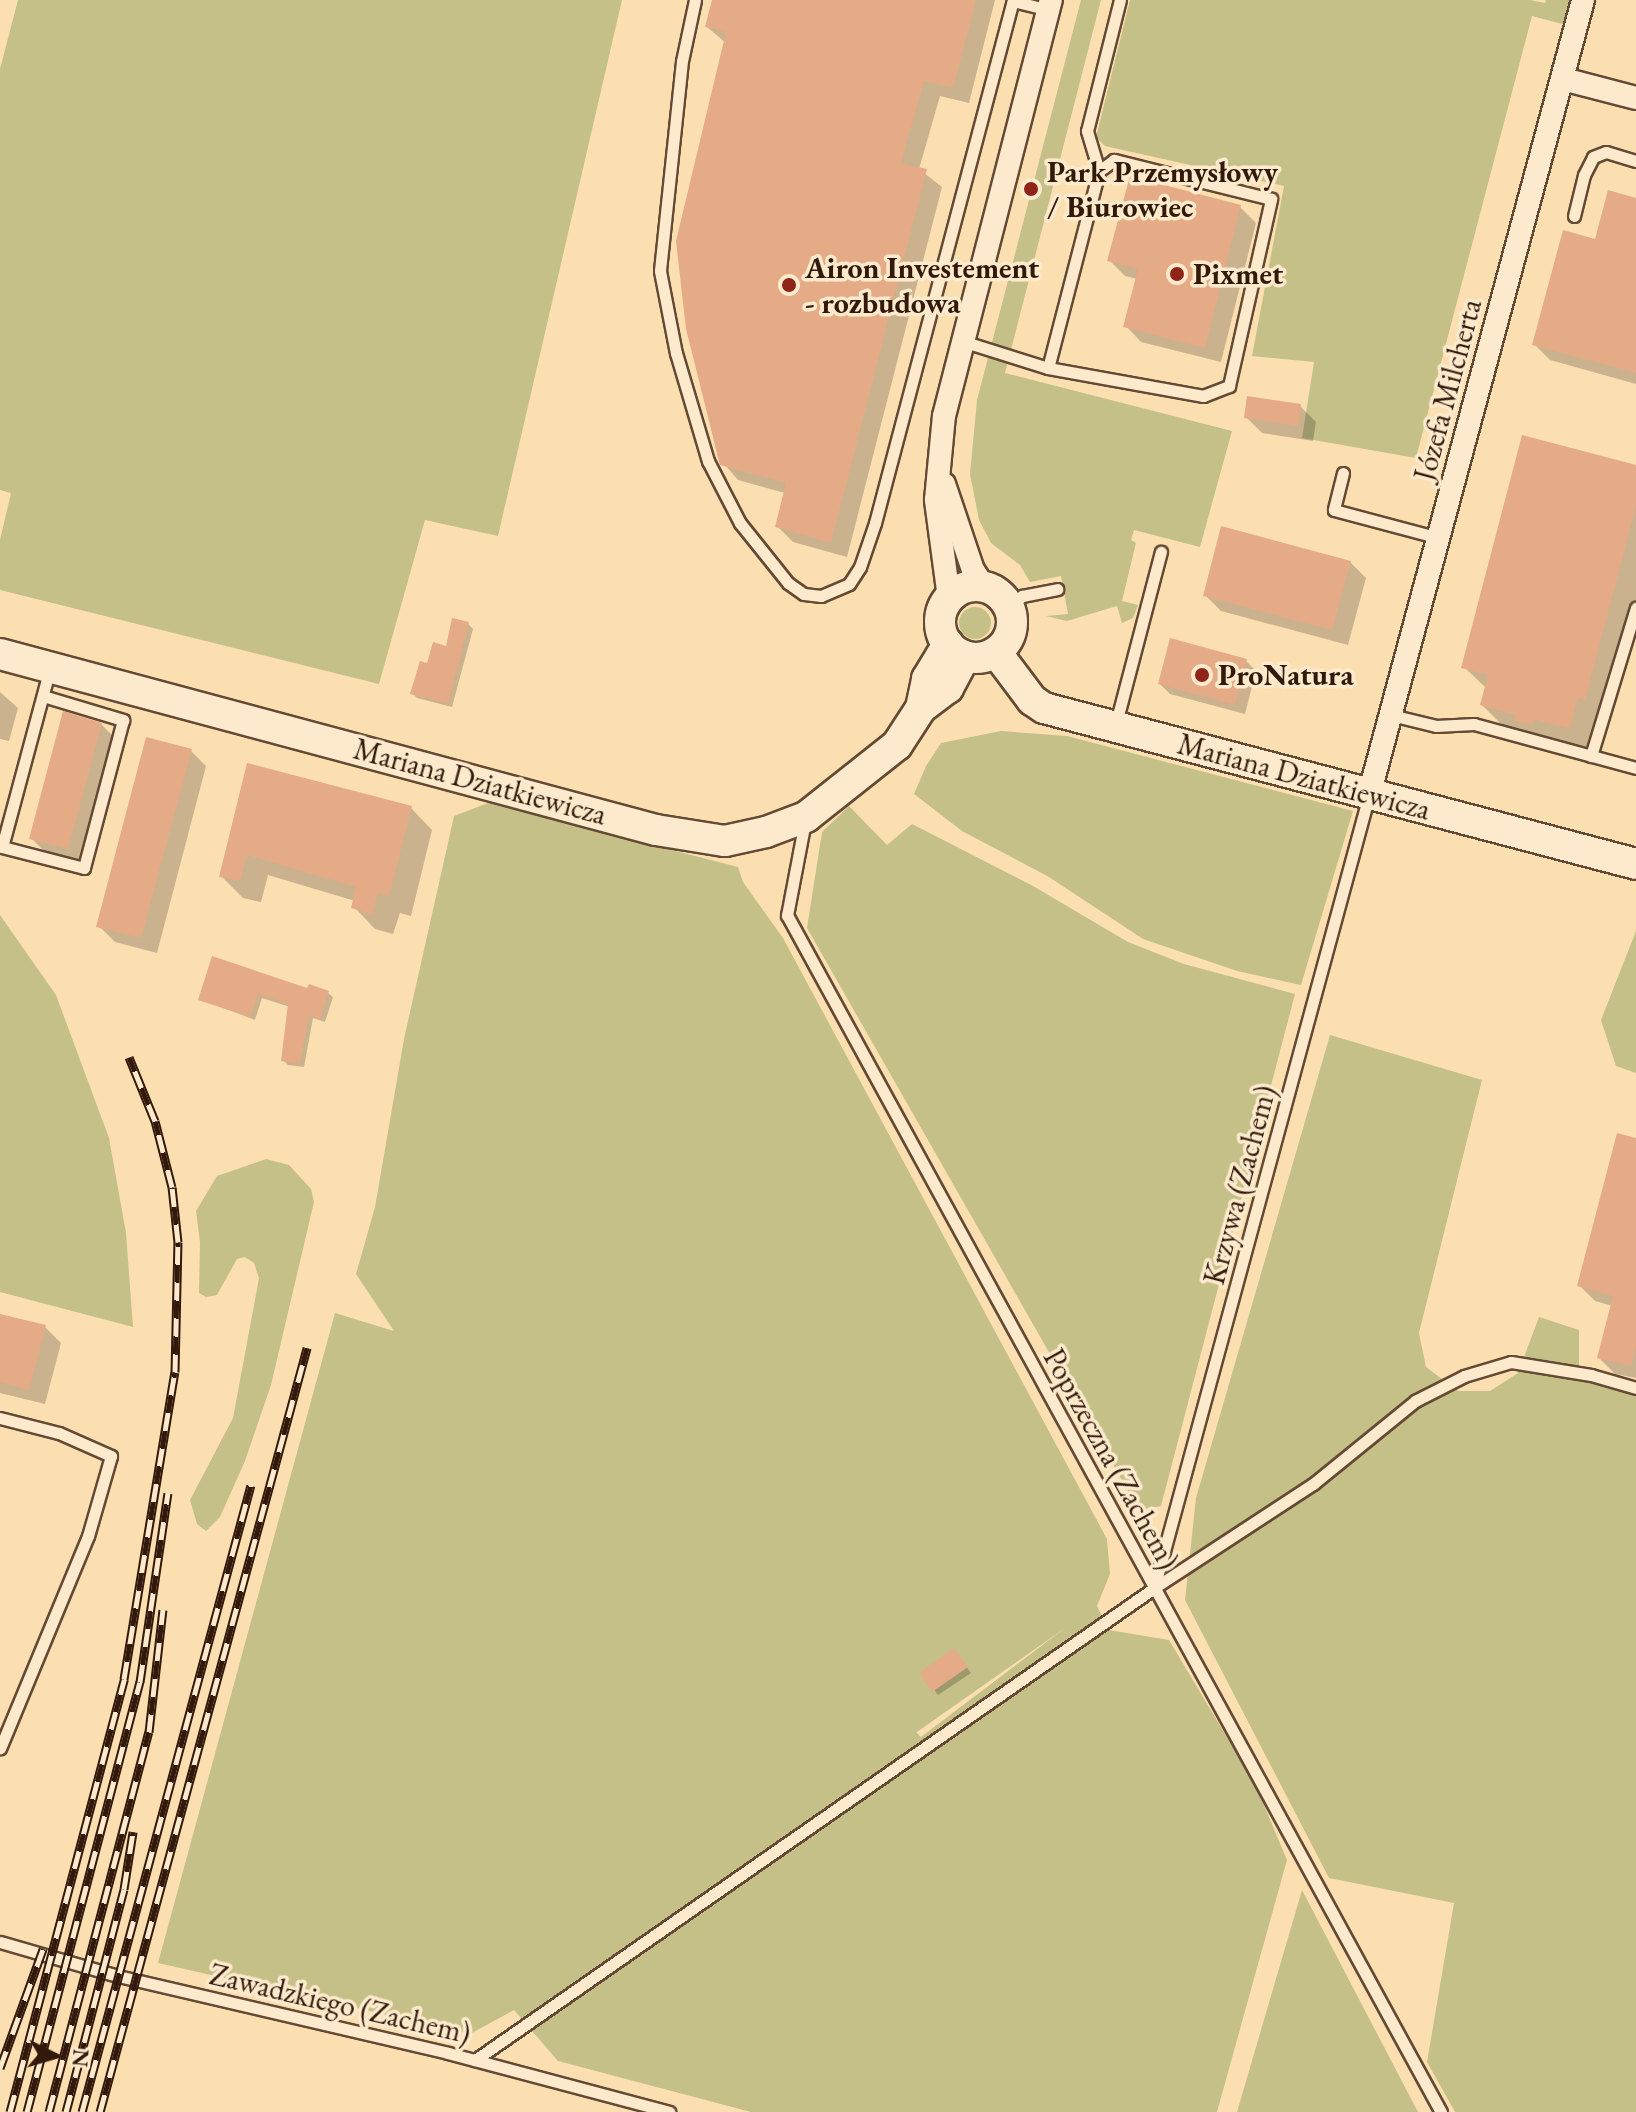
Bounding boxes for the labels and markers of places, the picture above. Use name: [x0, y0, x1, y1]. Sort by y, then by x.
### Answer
place label: Park Przemysłowy / Biurowiec: [1047, 154, 1278, 224]
marker: Park Przemysłowy / Biurowiec: [1022, 180, 1040, 198]
place label: Airon Investement - rozbudowa: [805, 250, 1039, 320]
place label: Pixmet: [1193, 256, 1283, 292]
marker: Pixmet: [1168, 265, 1186, 283]
marker: Airon Investement - rozbudowa: [780, 276, 798, 294]
place label: ProNatura: [1218, 657, 1354, 693]
marker: ProNatura: [1193, 666, 1211, 684]

